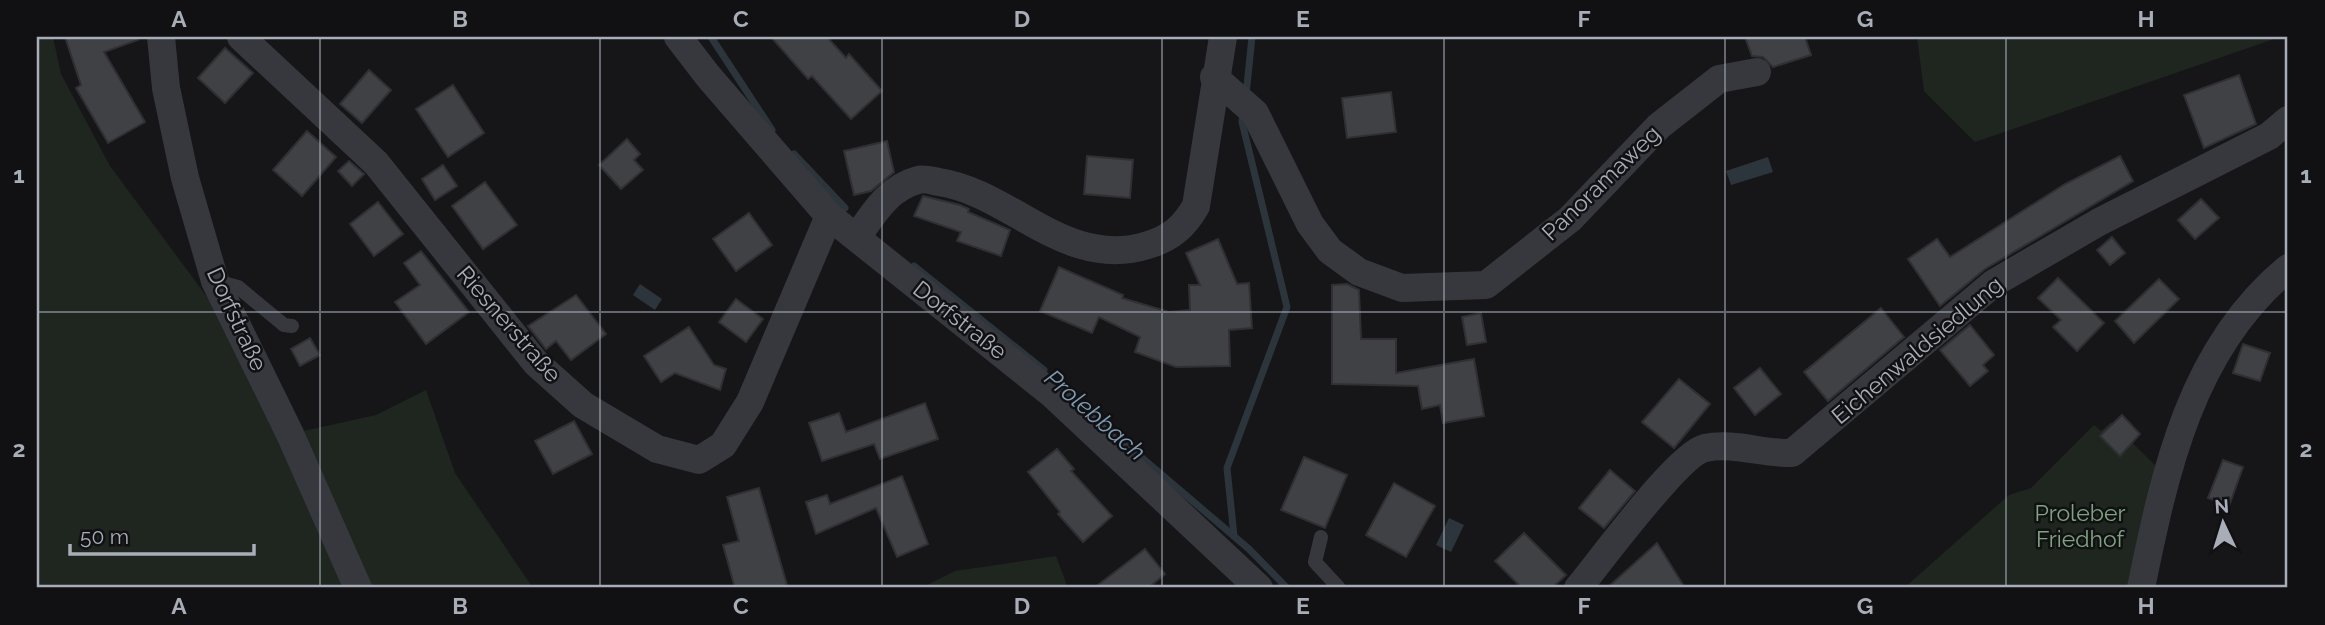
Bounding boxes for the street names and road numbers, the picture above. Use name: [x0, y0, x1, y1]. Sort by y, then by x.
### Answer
street label: Panoramaweg: [1536, 120, 1665, 246]
street label: Riesnerstraße: [452, 260, 567, 387]
street label: Dorfstraße: [202, 263, 273, 375]
street label: Eichenwaldsiedlung: [1826, 270, 2008, 429]
street label: Dorfstraße: [908, 275, 1012, 365]

